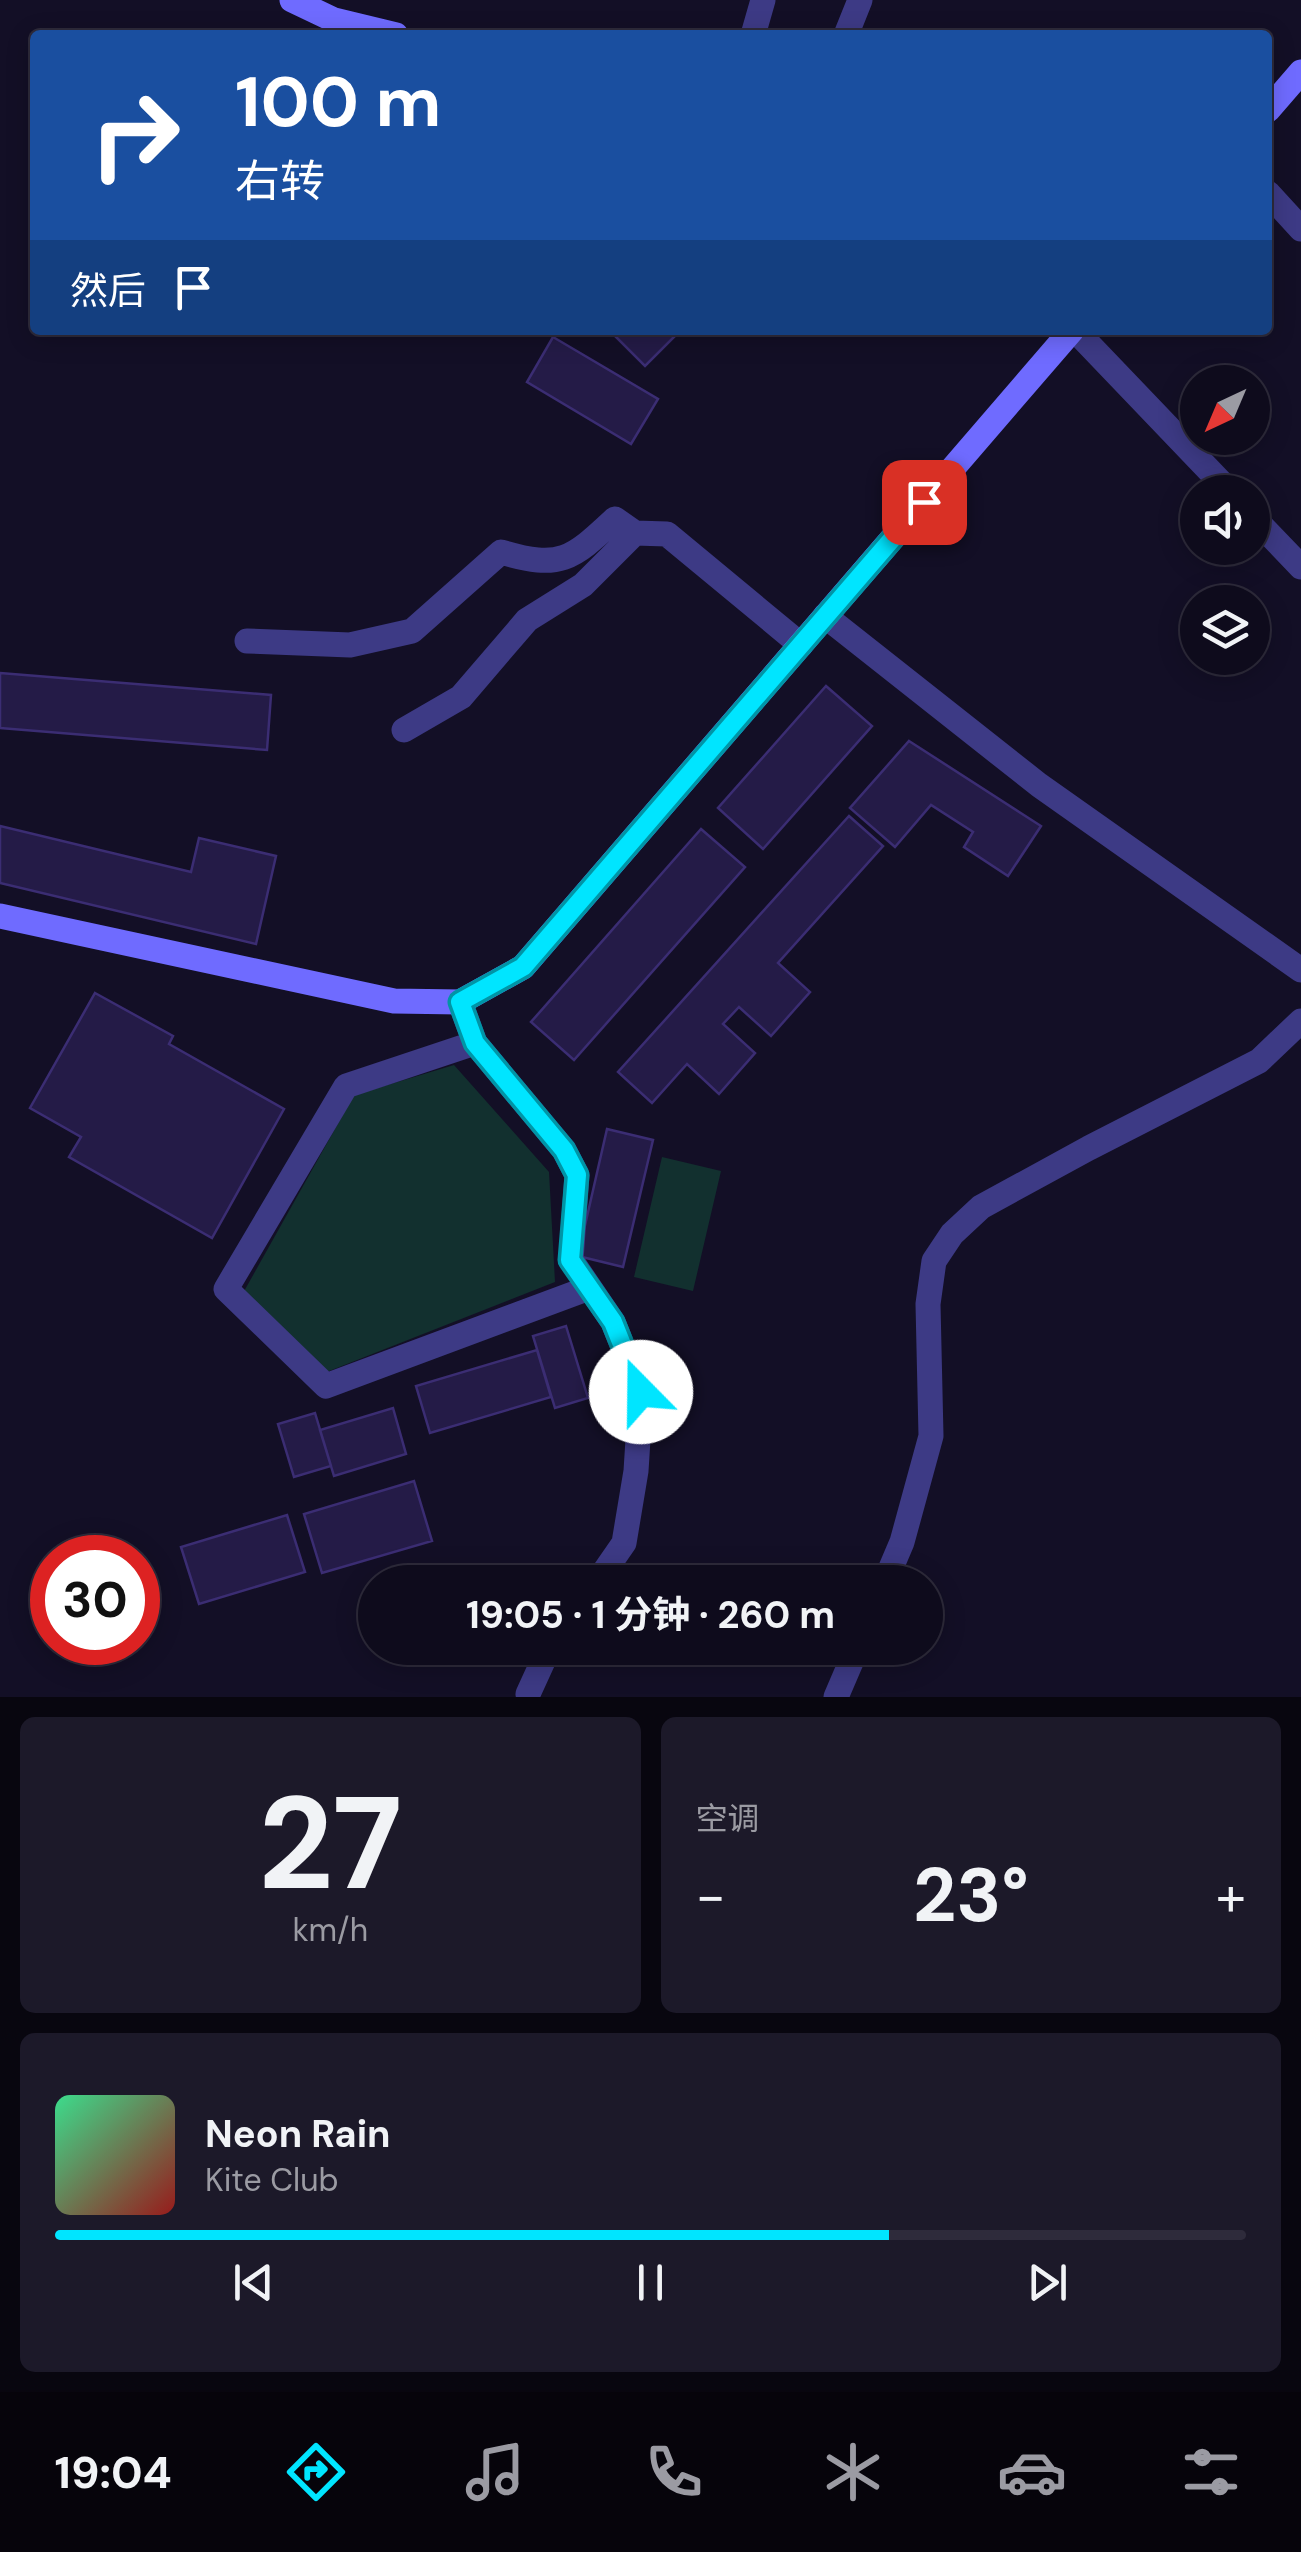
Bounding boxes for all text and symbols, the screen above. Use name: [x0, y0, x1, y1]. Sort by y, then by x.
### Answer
text: 100 m: [235, 57, 441, 148]
icon: right: [70, 70, 200, 200]
text: 右转: [235, 152, 325, 211]
icon: arrive: [166, 260, 221, 315]
text: 然后: [70, 266, 146, 316]
north arrow: [1180, 365, 1270, 455]
map controls: [1180, 365, 1270, 675]
pin: [882, 460, 967, 545]
icon: arrive: [897, 475, 952, 530]
button: sound: [1180, 475, 1270, 565]
button: layers: [1180, 585, 1270, 675]
position arrow: [589, 1340, 693, 1444]
speed limit sign: 30: [30, 1535, 160, 1665]
text: 19:05 · 1 分钟 · 260 m: [466, 1590, 835, 1640]
text: 27: [258, 1759, 402, 1928]
text: 空调: [696, 1798, 760, 1840]
text: 23°: [913, 1847, 1029, 1944]
text: −: [696, 1860, 726, 1932]
text: +: [1216, 1860, 1246, 1932]
text: km/h: [292, 1909, 368, 1951]
text: Neon Rain: [205, 2109, 390, 2159]
text: Kite Club: [205, 2159, 339, 2201]
icon: previous: [226, 2255, 281, 2310]
icon: pause: [623, 2255, 678, 2310]
icon: next: [1020, 2255, 1075, 2310]
icon: directions: [281, 2437, 351, 2507]
icon: music: [460, 2437, 530, 2507]
icon: phone: [639, 2437, 709, 2507]
icon: climate: [818, 2437, 888, 2507]
icon: car: [997, 2437, 1067, 2507]
icon: filters: [1176, 2437, 1246, 2507]
text: 19:04: [55, 2443, 172, 2502]

